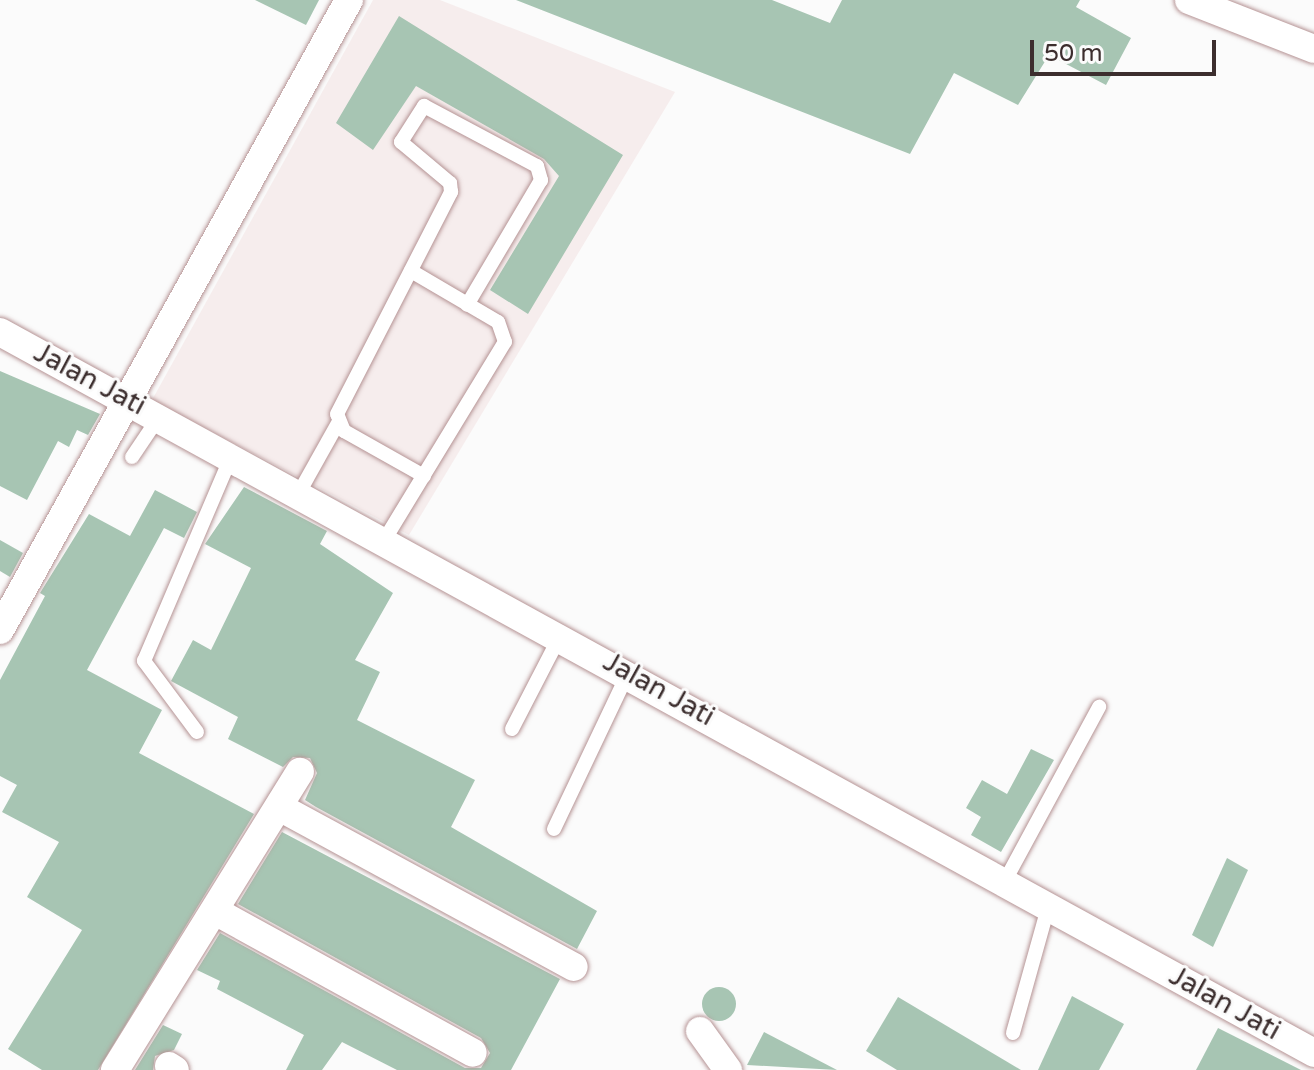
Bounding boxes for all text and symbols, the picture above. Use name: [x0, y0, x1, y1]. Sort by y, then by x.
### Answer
scale bar: [1034, 24, 1220, 74]
text: 50 m: [1044, 39, 1102, 68]
street label: Jalan Jati: [28, 336, 152, 422]
street label: Jalan Jati: [598, 645, 720, 733]
street label: Jalan Jati: [1164, 959, 1286, 1047]

